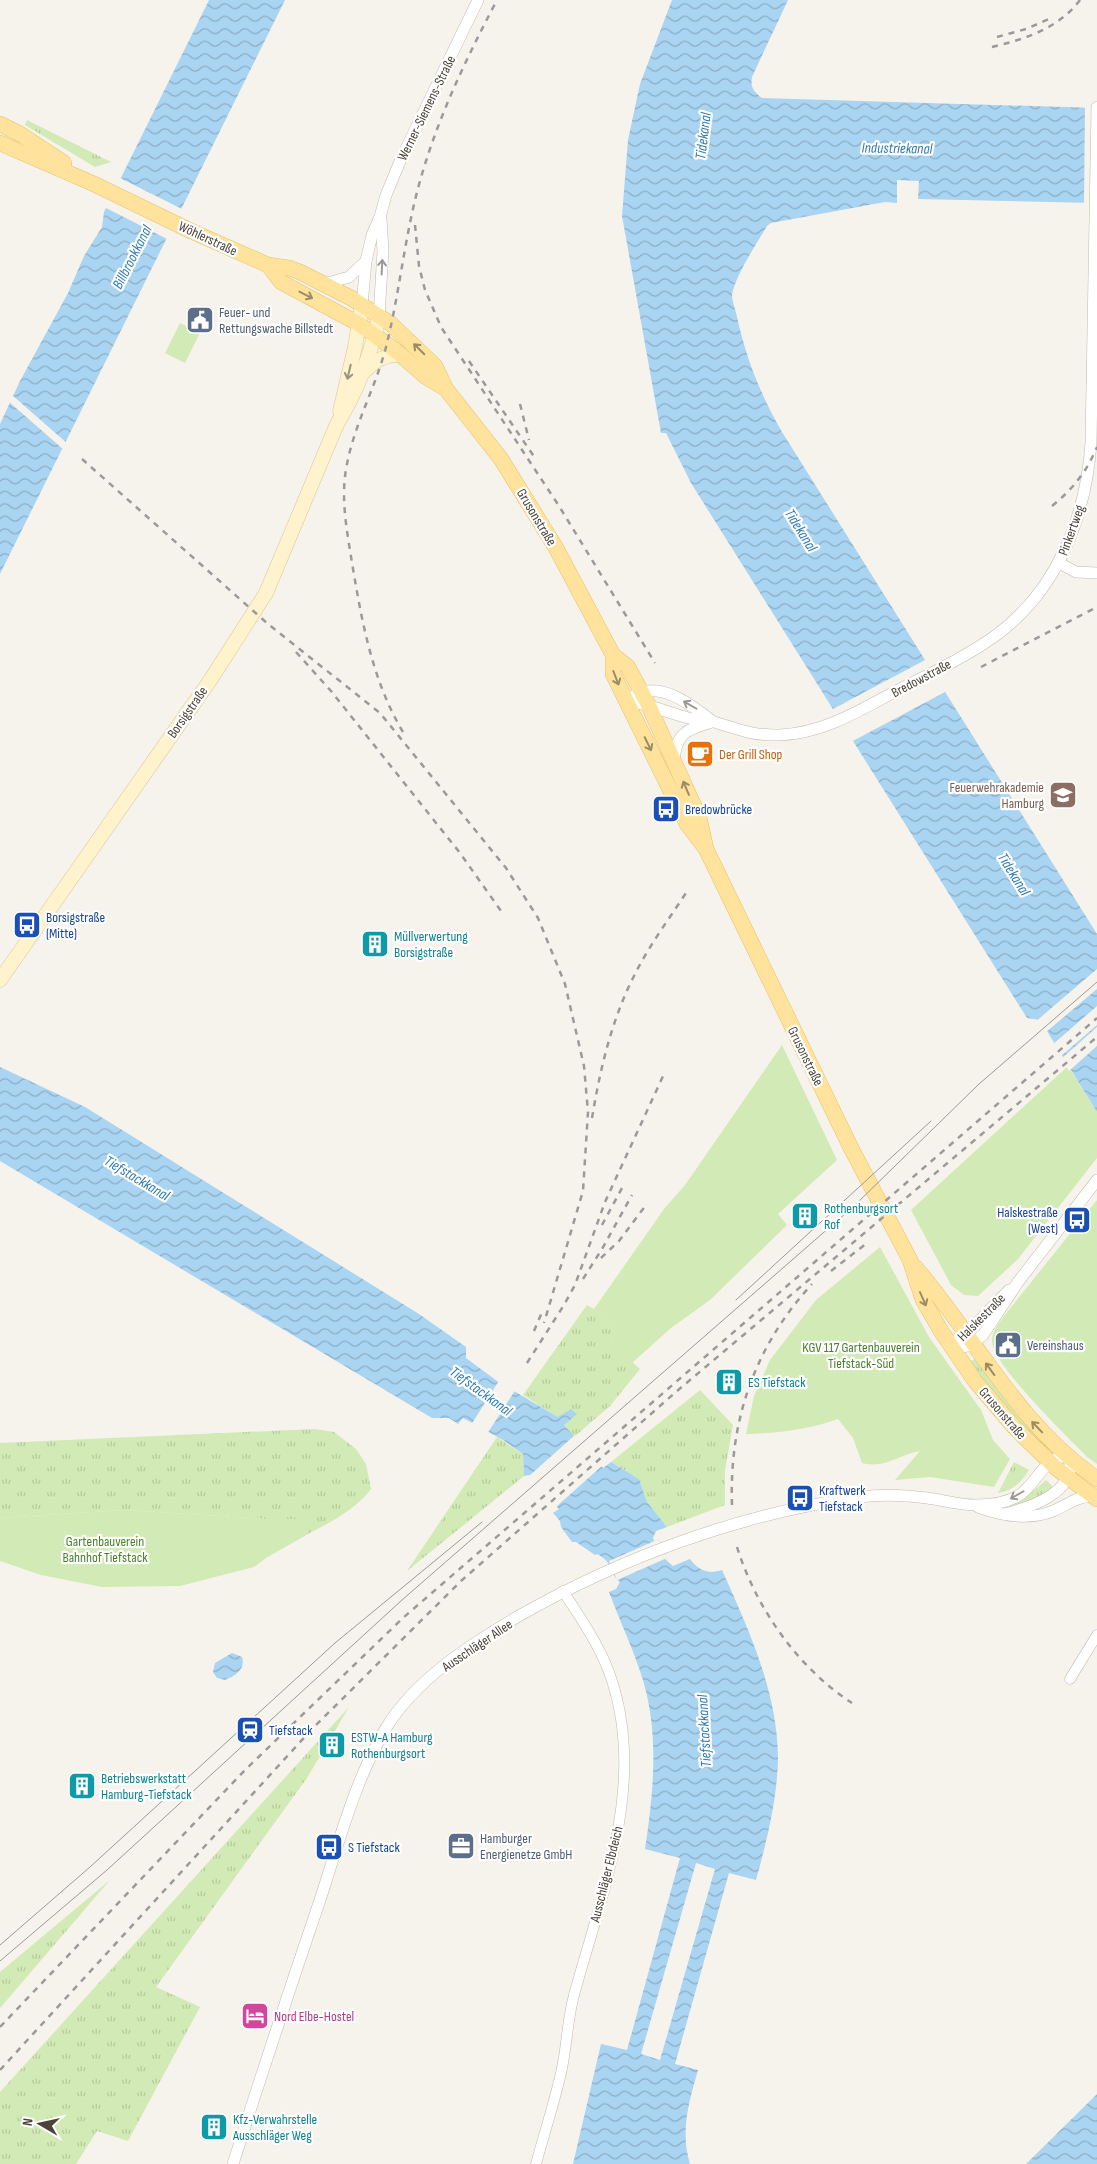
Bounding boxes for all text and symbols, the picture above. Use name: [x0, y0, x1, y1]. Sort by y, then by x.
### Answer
street label: Werner-Siemens-Straße: [394, 53, 459, 164]
water label: Tidekanal: [691, 110, 716, 161]
water label: Industriekanal: [862, 138, 934, 159]
street label: Wöhlerstraße: [176, 217, 240, 259]
water label: Billbrookkanal: [108, 221, 157, 292]
one-way arrow: [378, 259, 387, 275]
one-way arrow: [298, 290, 313, 300]
place label: Feuer- und Rettungswache Billstedt: [219, 304, 333, 337]
public building icon: Feuer- und Rettungswache Billstedt: [185, 305, 215, 335]
one-way arrow: [412, 343, 425, 355]
one-way arrow: [344, 364, 353, 380]
street label: Grusonstraße: [513, 486, 560, 549]
street label: Pinkertweg: [1054, 502, 1089, 558]
water label: Tidekanal: [780, 505, 822, 556]
street label: Bredowstraße: [889, 656, 954, 701]
one-way arrow: [612, 670, 621, 685]
street label: Borsigstraße: [164, 683, 211, 741]
one-way arrow: [683, 700, 697, 710]
one-way arrow: [643, 736, 653, 751]
cafe icon: Der Grill Shop: [685, 739, 715, 769]
place label: Der Grill Shop: [719, 746, 783, 763]
place label: Feuerwehrakademie Hamburg: [950, 779, 1044, 812]
school or university icon: Feuerwehrakademie Hamburg: [1048, 780, 1078, 810]
one-way arrow: [681, 781, 691, 796]
bus stop icon: Bredowbrücke: [651, 794, 681, 824]
place label: Bredowbrücke: [685, 801, 752, 818]
water label: Tidekanal: [993, 849, 1035, 900]
place label: Borsigstraße (Mitte): [46, 909, 105, 942]
bus stop icon: Borsigstraße (Mitte): [12, 910, 42, 940]
place label: Müllverwertung Borsigstraße: [394, 928, 468, 961]
building icon: Müllverwertung Borsigstraße: [360, 929, 390, 959]
street label: Grusonstraße: [784, 1024, 827, 1089]
water label: Tiefstackkanal: [101, 1152, 174, 1206]
place label: Rothenburgsort Rof: [824, 1200, 898, 1233]
building icon: Rothenburgsort Rof: [790, 1201, 820, 1231]
place label: Halskestraße (West): [997, 1204, 1058, 1237]
bus stop icon: Halskestraße (West): [1062, 1205, 1092, 1235]
street label: Halskestraße: [954, 1290, 1009, 1345]
one-way arrow: [919, 1291, 929, 1306]
public building icon: Vereinshaus: [993, 1330, 1023, 1360]
place label: Vereinshaus: [1027, 1337, 1084, 1354]
park label: KGV 117 Gartenbauverein Tiefstack-Süd: [802, 1339, 920, 1372]
water label: Tiefstackkanal: [446, 1362, 517, 1421]
one-way arrow: [985, 1362, 995, 1376]
building icon: ES Tiefstack: [714, 1367, 744, 1397]
place label: ES Tiefstack: [748, 1374, 806, 1391]
street label: Grusonstraße: [975, 1384, 1030, 1443]
one-way arrow: [1031, 1421, 1043, 1433]
place label: Kraftwerk Tiefstack: [819, 1482, 866, 1515]
bus stop icon: Kraftwerk Tiefstack: [785, 1483, 815, 1513]
one-way arrow: [1009, 1490, 1024, 1500]
park label: Gartenbauverein Bahnhof Tiefstack: [62, 1533, 148, 1566]
street label: Ausschläger Allee: [438, 1616, 516, 1676]
water label: Tiefstackkanal: [693, 1693, 716, 1768]
station icon: Tiefstack: [235, 1715, 265, 1745]
place label: Tiefstack: [269, 1722, 313, 1739]
place label: ESTW-A Hamburg Rothenburgsort: [351, 1729, 433, 1762]
building icon: ESTW-A Hamburg Rothenburgsort: [317, 1730, 347, 1760]
place label: Betriebswerkstatt Hamburg-Tiefstack: [101, 1770, 192, 1803]
building icon: Betriebswerkstatt Hamburg-Tiefstack: [67, 1771, 97, 1801]
street label: Ausschläger Elbdeich: [586, 1824, 627, 1925]
place label: Hamburger Energienetze GmbH: [480, 1830, 572, 1863]
office icon: Hamburger Energienetze GmbH: [446, 1831, 476, 1861]
bus stop icon: S Tiefstack: [314, 1832, 344, 1862]
place label: S Tiefstack: [348, 1839, 400, 1856]
hotel icon: Nord Elbe-Hostel: [240, 2001, 270, 2031]
place label: Nord Elbe-Hostel: [274, 2008, 354, 2025]
north arrow: [15, 2099, 65, 2149]
place label: Kfz-Verwahrstelle Ausschläger Weg: [232, 2111, 317, 2144]
building icon: Kfz-Verwahrstelle Ausschläger Weg: [199, 2112, 229, 2142]
text: N: [19, 2117, 37, 2127]

